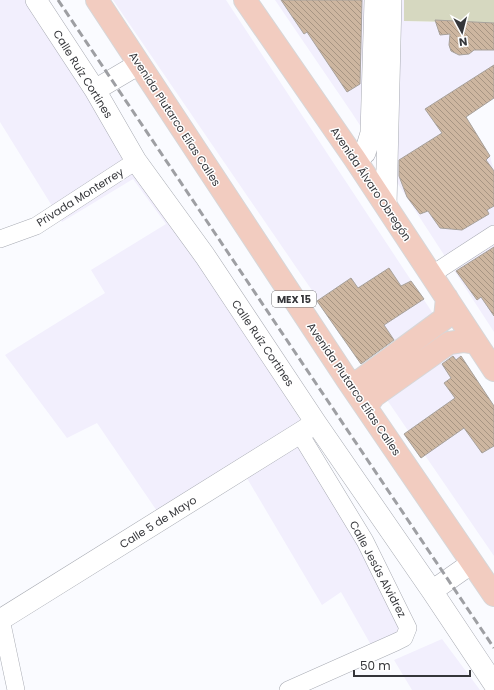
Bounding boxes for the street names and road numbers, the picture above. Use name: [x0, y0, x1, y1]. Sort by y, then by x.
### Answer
street label: Calle Ruíz Cortines: [49, 27, 117, 121]
street label: Avenida Plutarco Elías Calles: [125, 49, 225, 190]
street label: Avenida Álvaro Obregón: [327, 124, 415, 244]
street label: Privada Monterrey: [33, 163, 127, 230]
road number: MEX 15: [272, 291, 316, 307]
street label: Calle Ruíz Cortines: [228, 296, 298, 390]
street label: Avenida Plutarco Elías Calles: [303, 319, 405, 459]
street label: Calle 5 de Mayo: [116, 492, 200, 552]
street label: Calle Jesús Alvidrez: [346, 518, 410, 620]

